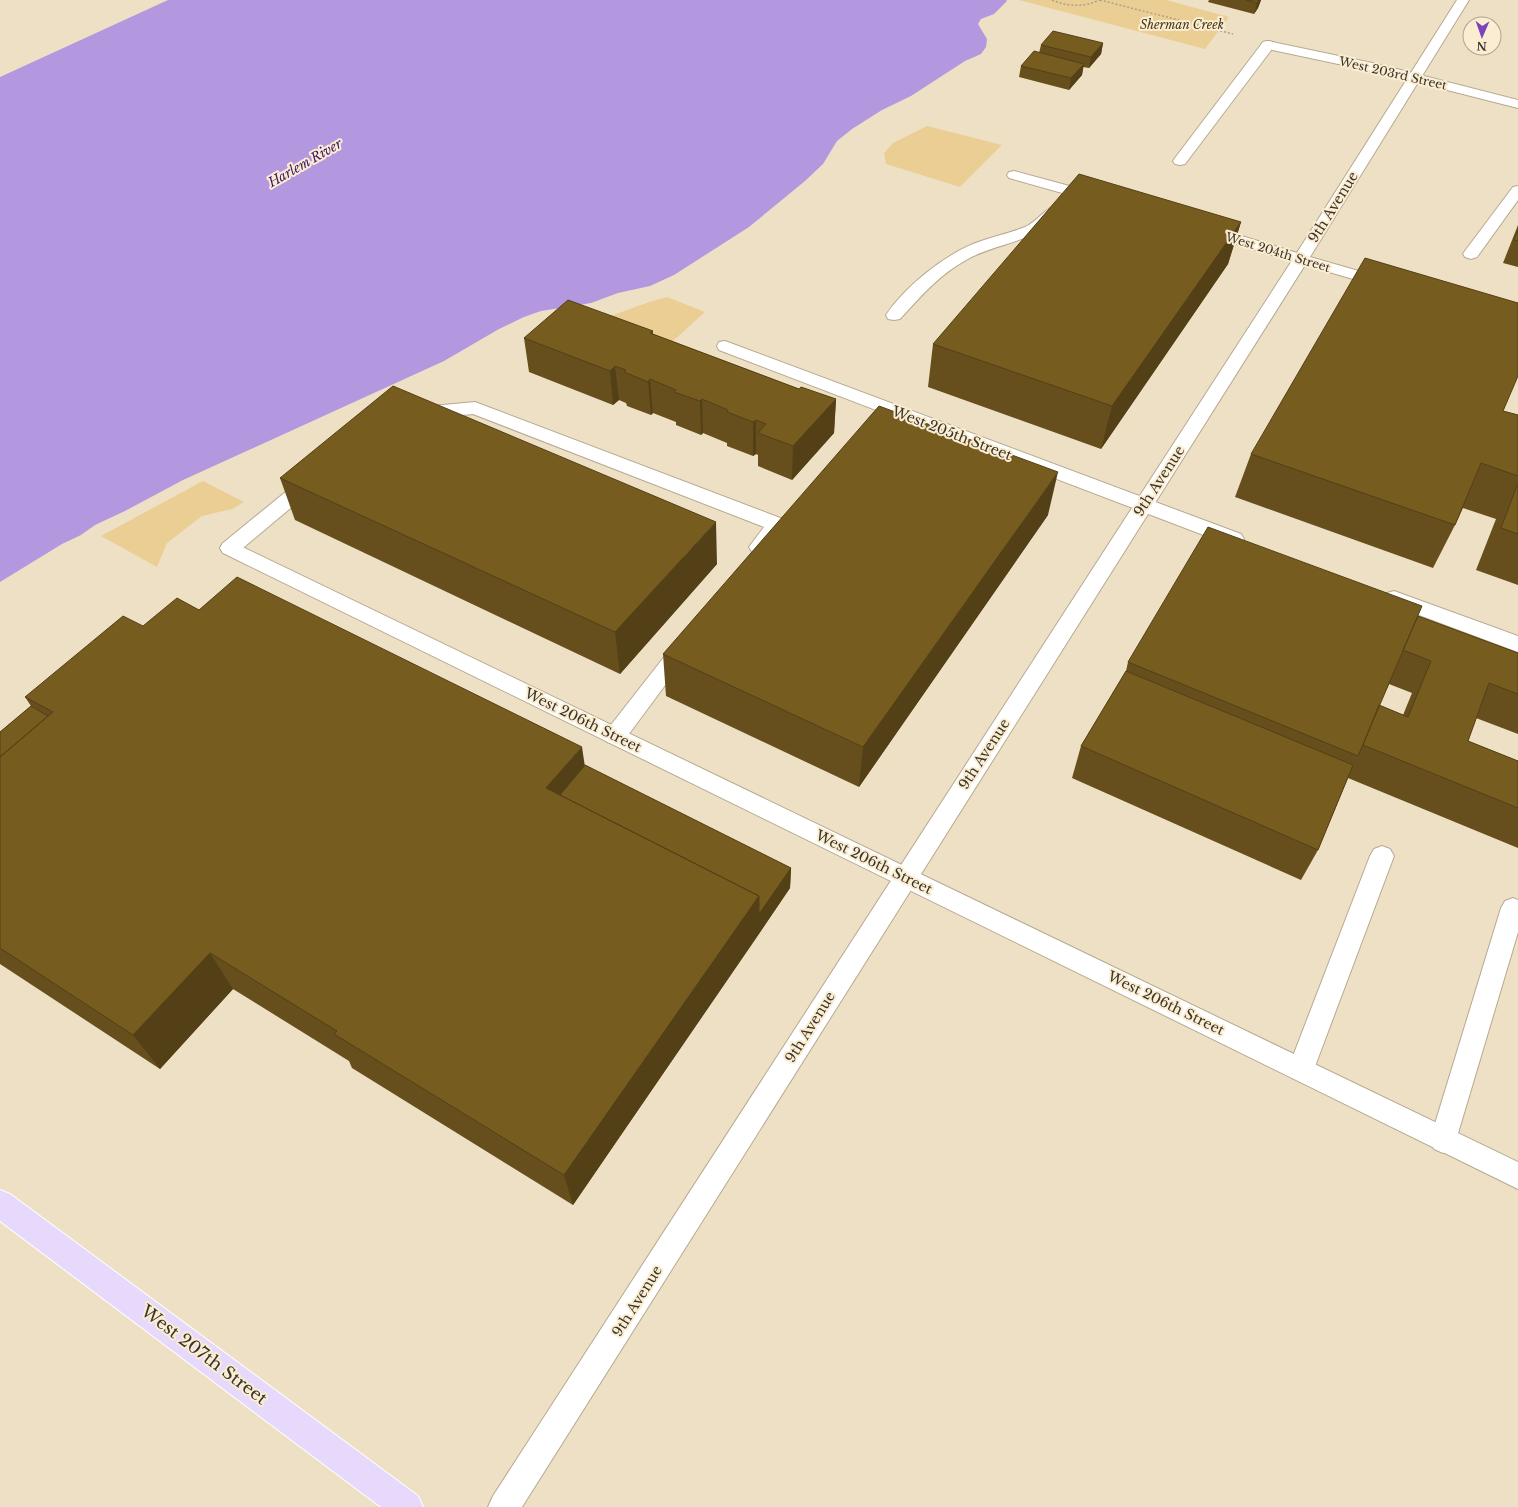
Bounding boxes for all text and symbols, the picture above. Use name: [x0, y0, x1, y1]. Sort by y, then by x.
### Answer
north arrow: [1462, 16, 1502, 56]
park label: Sherman Creek: [1140, 17, 1224, 32]
text: N: [1476, 39, 1487, 53]
street label: West 203rd Street: [1337, 53, 1449, 93]
water label: Harlem River: [264, 134, 346, 192]
street label: 9th Avenue: [1304, 168, 1362, 246]
street label: West 204th Street: [1223, 229, 1333, 275]
street label: West 205th Street: [889, 402, 1015, 464]
street label: 9th Avenue: [1129, 442, 1189, 520]
street label: West 206th Street: [521, 683, 645, 756]
street label: 9th Avenue: [954, 715, 1014, 793]
street label: West 206th Street: [812, 825, 936, 898]
street label: West 206th Street: [1104, 966, 1228, 1039]
street label: 9th Avenue: [781, 988, 839, 1066]
street label: 9th Avenue: [608, 1262, 666, 1340]
street label: West 207th Street: [136, 1300, 272, 1410]

